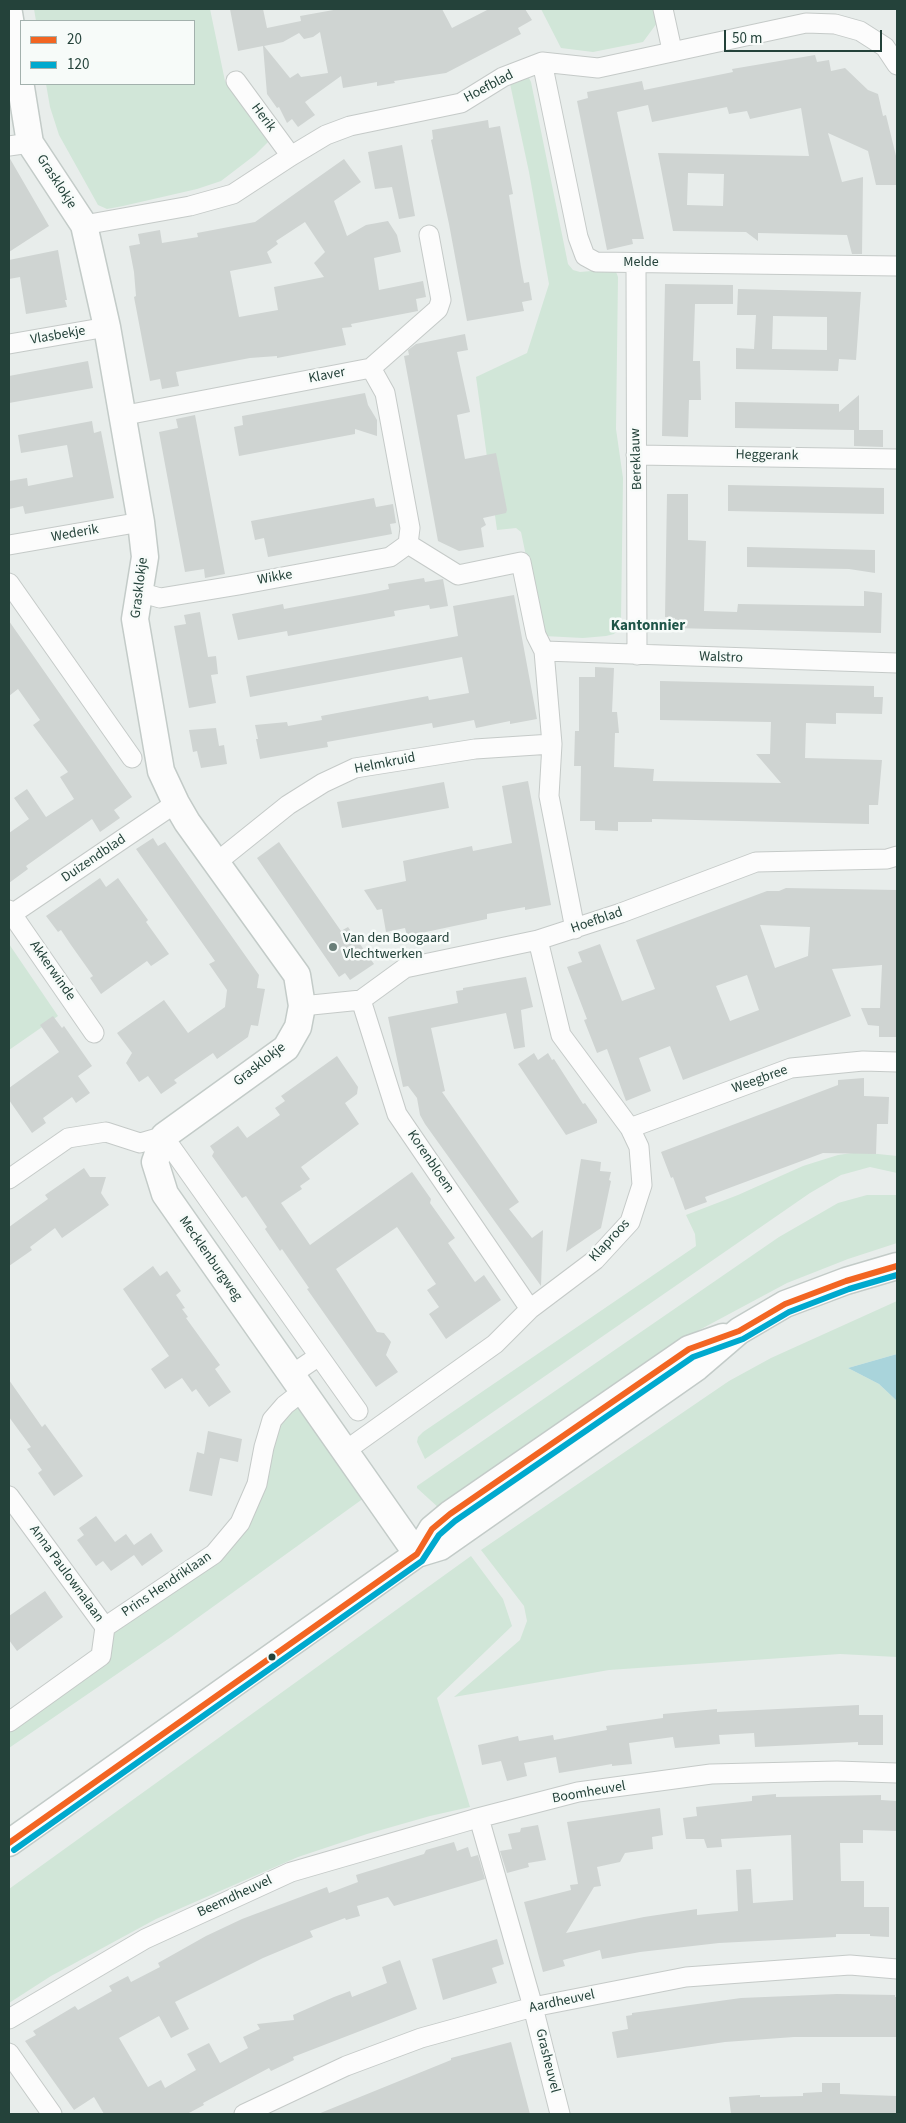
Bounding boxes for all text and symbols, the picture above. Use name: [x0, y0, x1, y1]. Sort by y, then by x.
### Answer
legend: [20, 20, 195, 85]
scale bar: [726, 20, 884, 52]
text: 50 m: [732, 28, 762, 49]
text: 20: [67, 29, 82, 50]
text: 120: [67, 54, 89, 75]
street label: Hoefblad: [461, 67, 517, 107]
street label: Herik: [247, 100, 279, 136]
street label: Grasklokje: [32, 152, 80, 212]
street label: Melde: [623, 255, 659, 271]
street label: Vlasbekje: [29, 323, 87, 349]
street label: Klaver: [307, 364, 347, 388]
street label: Bereklauw: [628, 428, 646, 490]
street label: Heggerank: [735, 447, 799, 465]
street label: Wederik: [50, 522, 100, 546]
street label: Grasklokje: [128, 557, 152, 619]
street label: Wikke: [256, 567, 294, 589]
district label: Kantonnier: [611, 618, 685, 636]
street label: Walstro: [699, 649, 743, 667]
street label: Helmkruid: [353, 750, 417, 778]
street label: Duizendblad: [59, 831, 129, 887]
street label: Hoefblad: [569, 904, 625, 938]
place label: Van den Boogaard Vlechtwerken: [343, 931, 449, 964]
street label: Akkerwinde: [25, 938, 79, 1004]
marker: Van den Boogaard Vlechtwerken: [327, 941, 339, 953]
street label: Grasklokje: [231, 1039, 289, 1091]
street label: Weegbree: [730, 1062, 790, 1098]
street label: Korenbloem: [403, 1127, 457, 1197]
street label: Mecklenburgweg: [175, 1213, 245, 1305]
street label: Klaproos: [586, 1216, 634, 1266]
street label: Anna Paulownalaan: [25, 1522, 107, 1626]
street label: Prins Hendriklaan: [119, 1549, 215, 1621]
unlabelled marker: [267, 1652, 277, 1662]
street label: Boomheuvel: [551, 1778, 627, 1808]
street label: Beemdheuvel: [195, 1872, 275, 1922]
street label: Aardheuvel: [528, 1987, 596, 2017]
street label: Grasheuvel: [531, 2027, 563, 2095]

